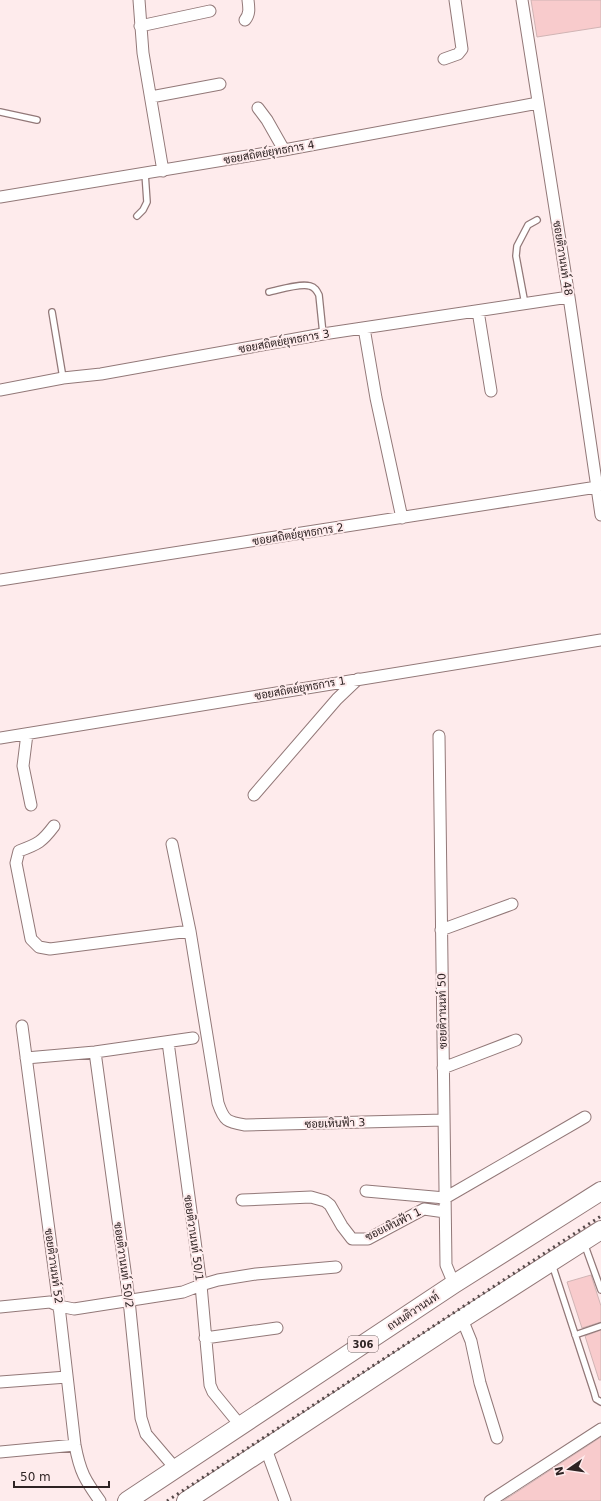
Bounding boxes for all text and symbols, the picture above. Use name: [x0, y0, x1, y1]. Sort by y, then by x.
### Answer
street label: ซอยสถิตย์ยุทธการ 4: [222, 136, 316, 169]
street label: ซอยติวานนท์ 48: [550, 219, 577, 297]
street label: ซอยสถิตย์ยุทธการ 3: [237, 325, 331, 358]
street label: ซอยสถิตย์ยุทธการ 2: [251, 519, 345, 550]
street label: ซอยสถิตย์ยุทธการ 1: [253, 672, 347, 705]
street label: ซอยติวานนท์ 50: [433, 973, 450, 1049]
street label: ซอยเหินฟ้า 3: [304, 1115, 366, 1131]
street label: ซอยติวานนท์ 50/1: [181, 1194, 208, 1282]
street label: ซอยเหินฟ้า 1: [363, 1204, 423, 1244]
street label: ซอยติวานนท์ 50/2: [111, 1221, 138, 1309]
street label: ซอยติวานนท์ 52: [42, 1227, 67, 1305]
street label: ถนนติวานนท์: [384, 1288, 442, 1333]
road number: 306: [348, 1336, 378, 1352]
north arrow: [549, 1449, 589, 1489]
scale bar: [14, 1463, 109, 1489]
text: N: [552, 1465, 567, 1477]
text: 50 m: [20, 1470, 51, 1484]

